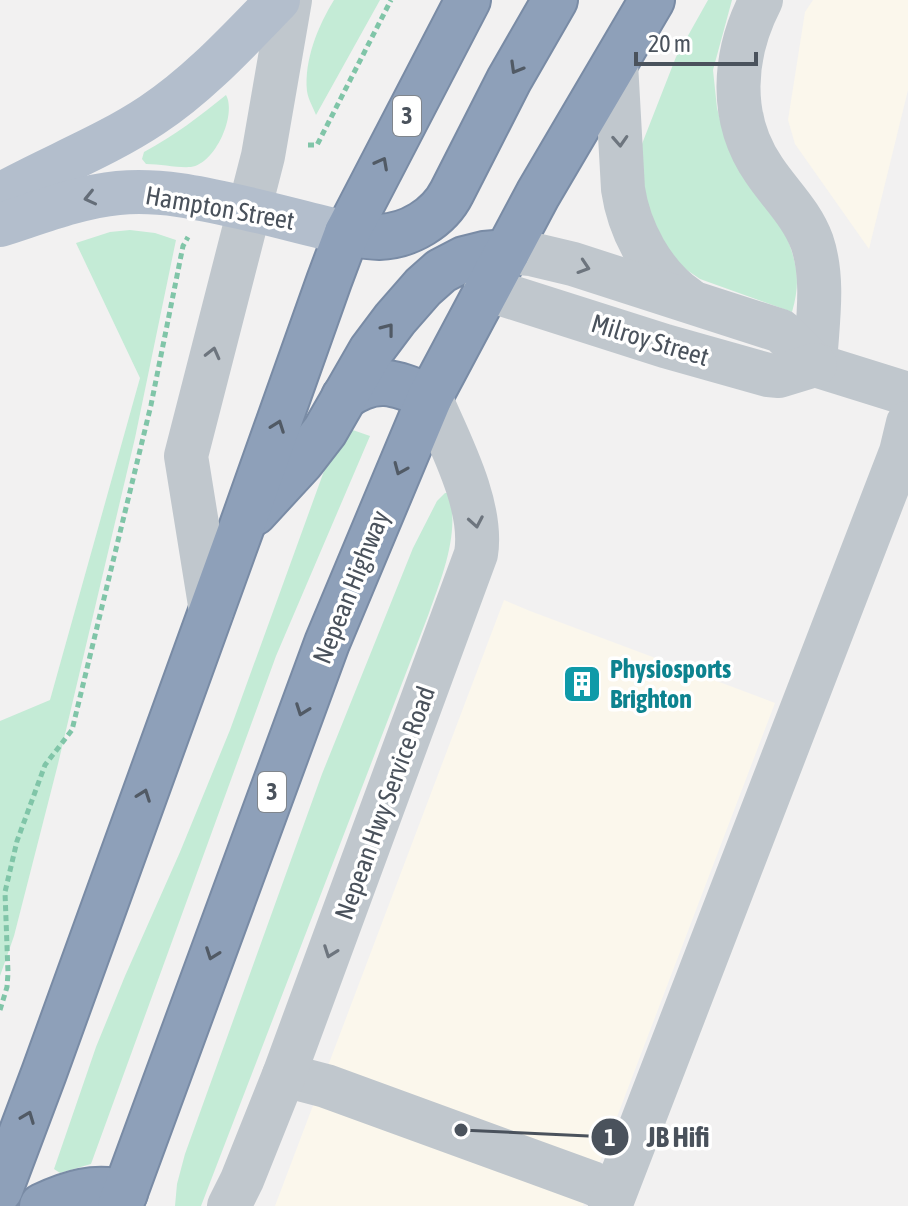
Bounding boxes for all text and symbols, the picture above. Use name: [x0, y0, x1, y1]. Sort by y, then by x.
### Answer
scale bar: [636, 16, 756, 66]
text: 20 m: [648, 30, 691, 57]
one-way arrow: [510, 59, 526, 73]
road number: 3: [393, 96, 421, 136]
one-way arrow: [612, 135, 629, 148]
one-way arrow: [373, 157, 388, 172]
street label: Hampton Street: [143, 180, 297, 236]
one-way arrow: [84, 189, 97, 206]
one-way arrow: [576, 258, 590, 274]
street label: Milroy Street: [588, 308, 712, 372]
one-way arrow: [378, 323, 392, 338]
one-way arrow: [203, 346, 220, 360]
one-way arrow: [268, 420, 284, 434]
one-way arrow: [393, 461, 409, 475]
street label: Nepean Highway: [307, 506, 395, 668]
one-way arrow: [466, 516, 483, 529]
place label: Physiosports Brighton: [610, 654, 731, 714]
building icon: Physiosports Brighton: [561, 663, 603, 705]
street label: Nepean Hwy Service Road: [329, 682, 441, 924]
one-way arrow: [296, 702, 312, 716]
road number: 3: [258, 772, 286, 812]
one-way arrow: [134, 789, 151, 803]
one-way arrow: [323, 944, 340, 958]
one-way arrow: [206, 946, 222, 960]
one-way arrow: [18, 1111, 35, 1125]
callout: JB Hifi: [590, 1111, 725, 1163]
text: JB Hifi: [646, 1121, 709, 1153]
text: 1: [604, 1124, 616, 1151]

